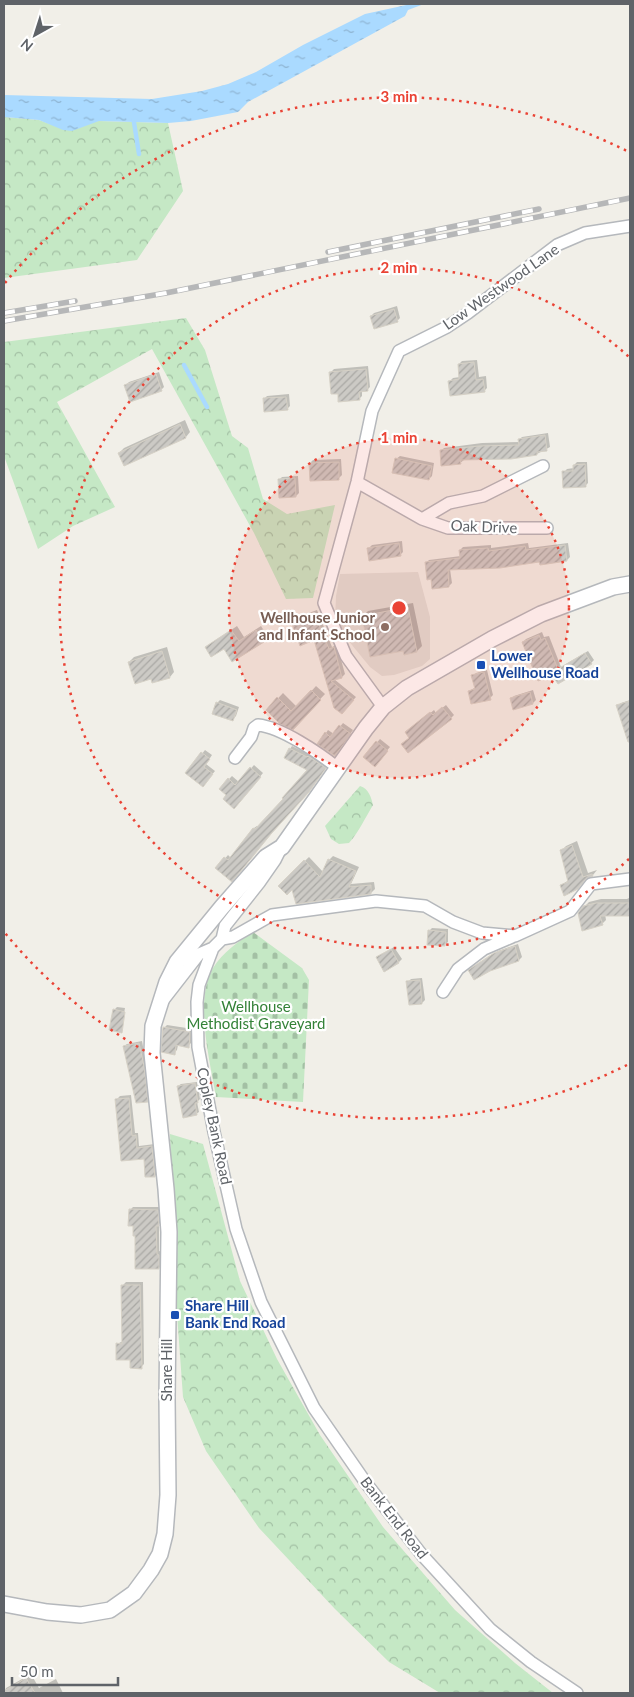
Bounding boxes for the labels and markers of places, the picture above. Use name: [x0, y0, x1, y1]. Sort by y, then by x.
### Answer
centre of rings: [390, 599, 408, 617]
place label: Wellhouse Junior and Infant School: [259, 608, 375, 643]
marker: Wellhouse Junior and Infant School: [379, 621, 391, 633]
place label: Lower Wellhouse Road: [491, 646, 599, 681]
marker: Lower Wellhouse Road: [475, 659, 487, 671]
place label: Share Hill Bank End Road: [185, 1296, 285, 1331]
marker: Share Hill Bank End Road: [169, 1309, 181, 1321]

